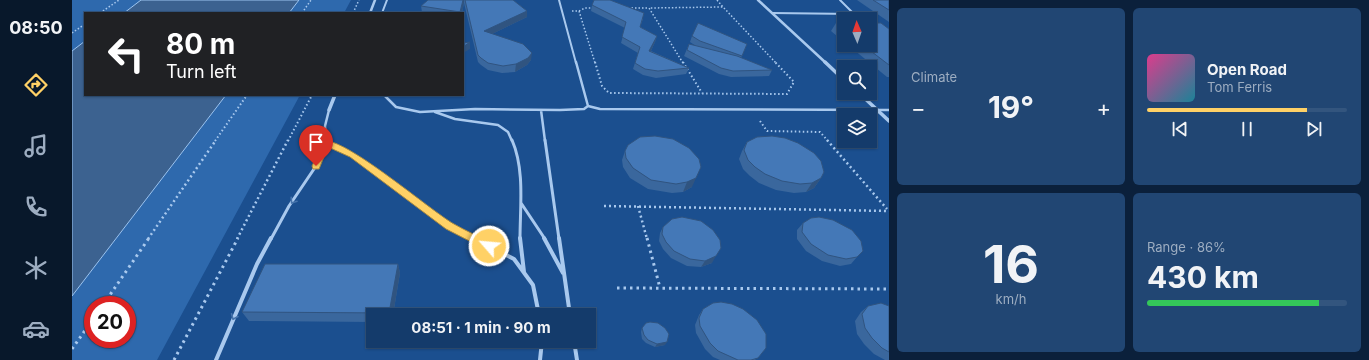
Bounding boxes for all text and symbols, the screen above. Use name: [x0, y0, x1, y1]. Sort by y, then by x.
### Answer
north arrow: [837, 12, 877, 52]
map controls: [837, 12, 877, 148]
text: 08:50: [9, 17, 63, 38]
text: 80 m: [166, 27, 235, 61]
icon: left: [100, 28, 152, 80]
button: search: [837, 60, 877, 100]
text: Open Road: [1207, 60, 1287, 79]
text: Turn left: [166, 61, 236, 82]
text: Climate: [911, 69, 957, 85]
icon: directions: [22, 71, 50, 99]
text: Tom Ferris: [1207, 79, 1272, 95]
text: 19°: [988, 89, 1034, 125]
text: −: [911, 95, 926, 121]
text: +: [1096, 95, 1111, 121]
button: layers: [837, 108, 877, 148]
icon: previous: [1169, 118, 1191, 140]
icon: pause: [1236, 118, 1258, 140]
icon: next: [1303, 118, 1325, 140]
pin: [299, 125, 333, 166]
icon: arrive: [305, 131, 327, 153]
icon: music: [22, 132, 50, 160]
icon: phone: [22, 193, 50, 221]
one-way arrow: [290, 197, 298, 204]
position arrow: [468, 225, 510, 267]
text: 16: [983, 233, 1039, 296]
text: Range · 86%: [1147, 239, 1226, 255]
icon: climate: [22, 254, 50, 282]
text: 430 km: [1147, 259, 1259, 295]
text: km/h: [996, 291, 1026, 307]
speed limit sign: 20: [84, 296, 136, 348]
one-way arrow: [231, 312, 239, 320]
icon: car: [22, 315, 50, 343]
text: 08:51 · 1 min · 90 m: [411, 318, 551, 337]

